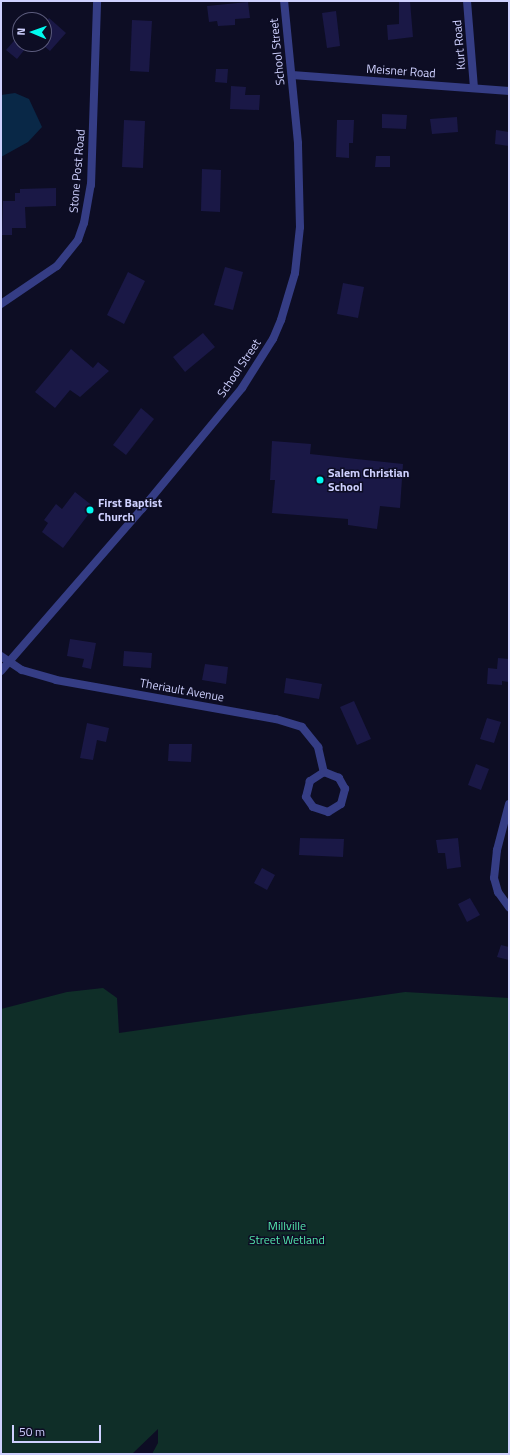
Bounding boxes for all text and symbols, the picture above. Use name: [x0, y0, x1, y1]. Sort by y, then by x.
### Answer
north arrow: [12, 12, 52, 52]
street label: School Street: [266, 18, 288, 86]
street label: Kurt Road: [450, 19, 468, 71]
text: N: [13, 28, 29, 36]
street label: Meisner Road: [366, 61, 436, 81]
street label: Stone Post Road: [66, 129, 88, 213]
street label: School Street: [214, 336, 264, 400]
place label: Salem Christian School: [328, 466, 409, 494]
marker: Salem Christian School: [315, 475, 325, 485]
place label: First Baptist Church: [98, 496, 162, 524]
marker: First Baptist Church: [85, 505, 95, 515]
street label: Theriault Avenue: [139, 676, 225, 704]
park label: Millville Street Wetland: [249, 1219, 325, 1247]
scale bar: [14, 1417, 103, 1443]
text: 50 m: [19, 1422, 45, 1441]

